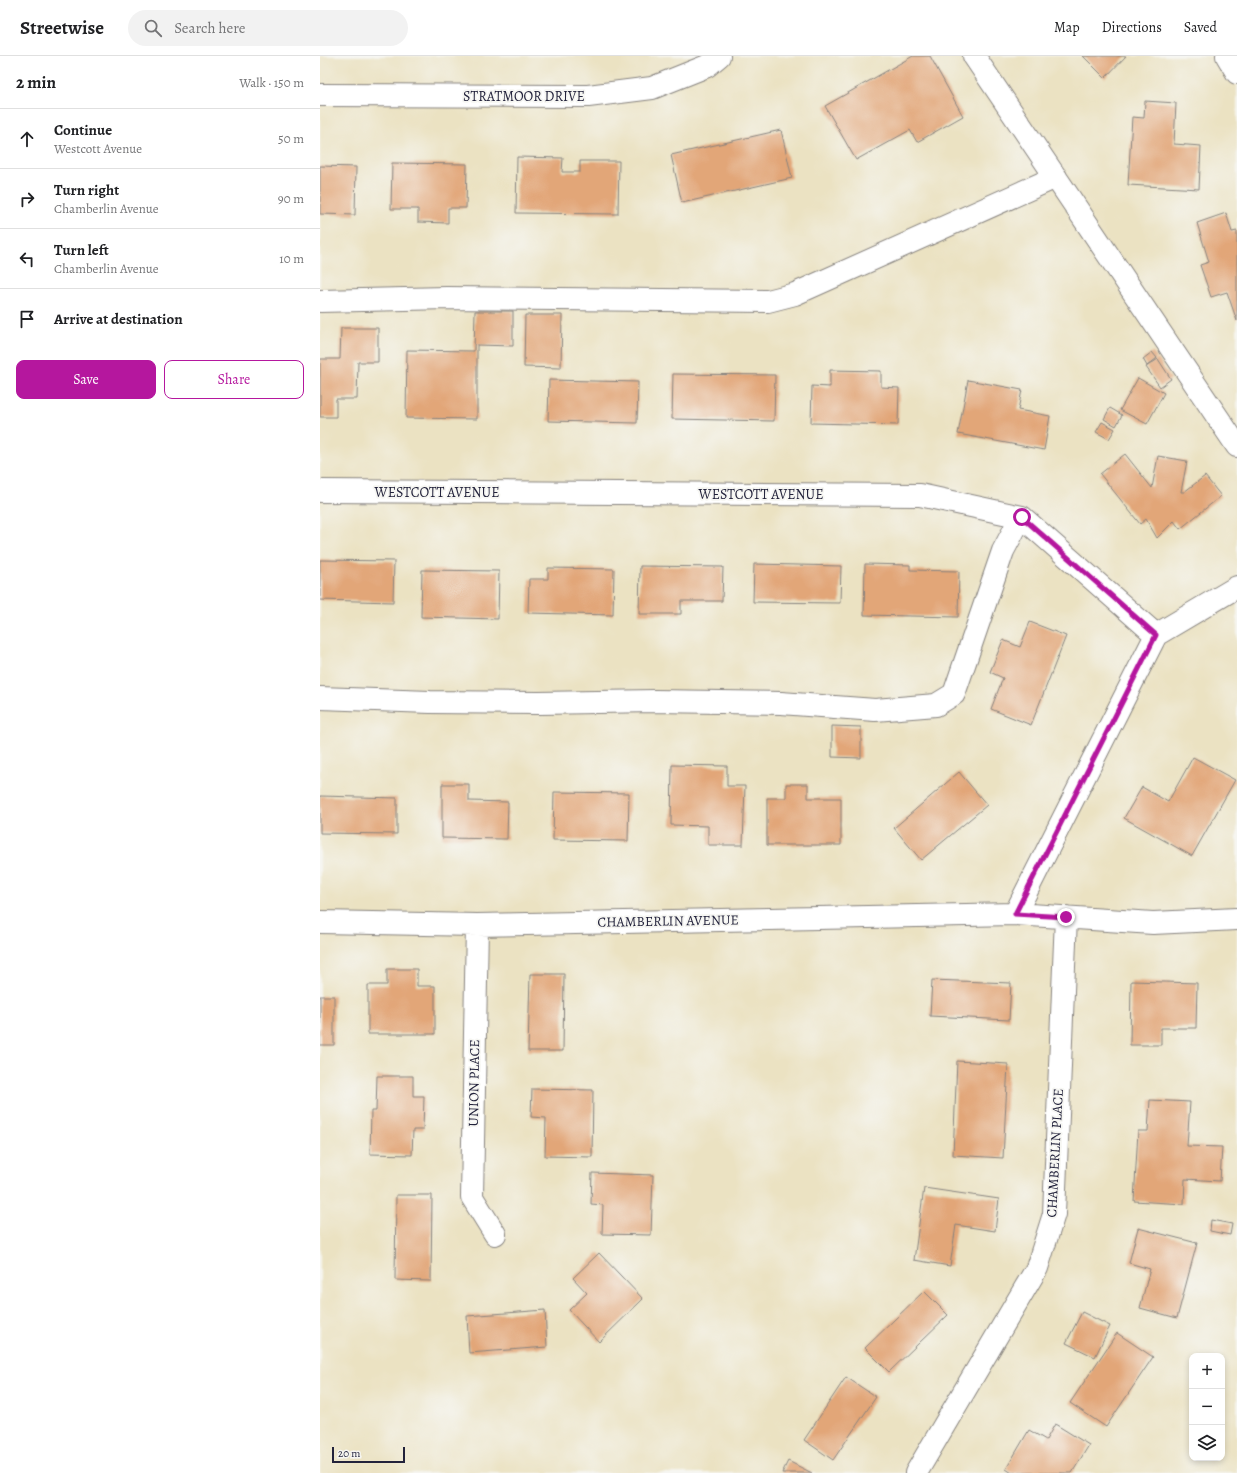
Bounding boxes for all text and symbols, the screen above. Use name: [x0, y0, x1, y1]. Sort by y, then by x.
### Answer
search box: [128, 10, 408, 46]
text: Streetwise: [20, 15, 104, 41]
icon: search: [142, 17, 164, 39]
text: Search here: [174, 18, 245, 38]
text: Map: [1054, 18, 1080, 37]
text: Directions: [1102, 18, 1162, 37]
text: Saved: [1184, 18, 1217, 37]
text: 2 min: [16, 71, 56, 94]
text: Walk · 150 m: [239, 74, 304, 91]
street label: STRATMOOR DRIVE: [463, 87, 585, 106]
text: Continue: [54, 120, 112, 140]
icon: ahead: [16, 128, 38, 150]
text: 50 m: [278, 130, 304, 147]
text: Westcott Avenue: [54, 140, 142, 157]
text: Turn right: [54, 180, 119, 200]
icon: right: [16, 188, 38, 210]
text: 90 m: [278, 190, 304, 207]
text: Chamberlin Avenue: [54, 200, 159, 217]
text: Turn left: [54, 240, 109, 260]
icon: left: [16, 248, 38, 270]
text: 10 m: [279, 250, 304, 267]
text: Chamberlin Avenue: [54, 260, 159, 277]
icon: arrive: [16, 308, 38, 330]
text: Arrive at destination: [54, 309, 183, 329]
button: Save: [16, 360, 156, 399]
button: Share: [164, 360, 304, 399]
street label: WESTCOTT AVENUE: [374, 483, 499, 502]
street label: WESTCOTT AVENUE: [698, 485, 823, 504]
route start: [1013, 508, 1031, 526]
route end: [1057, 908, 1075, 926]
street label: CHAMBERLIN AVENUE: [597, 910, 739, 932]
street label: UNION PLACE: [464, 1039, 484, 1127]
street label: CHAMBERLIN PLACE: [1042, 1088, 1068, 1218]
map controls: [1189, 1353, 1225, 1461]
button: +: [1189, 1353, 1225, 1389]
button: −: [1189, 1389, 1225, 1425]
button: layers: [1189, 1425, 1225, 1461]
scale bar: [332, 1445, 405, 1464]
text: 20 m: [338, 1446, 360, 1461]

